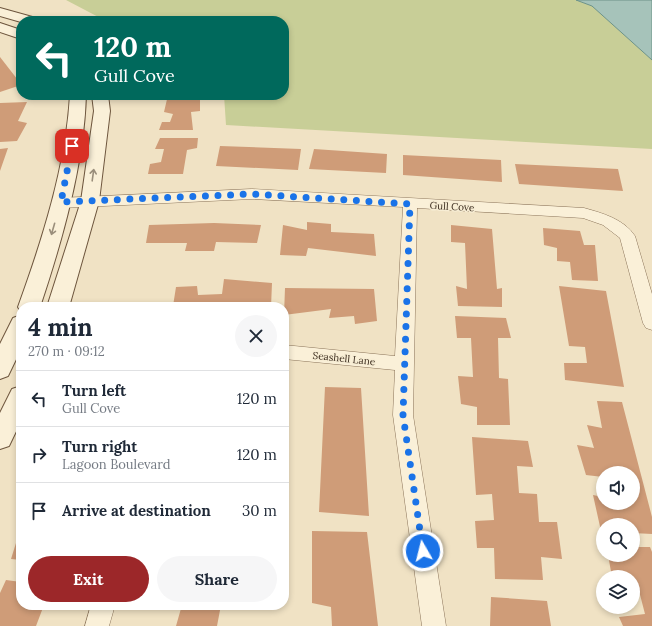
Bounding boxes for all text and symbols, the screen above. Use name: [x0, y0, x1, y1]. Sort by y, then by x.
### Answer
text: 120 m: [94, 29, 171, 65]
icon: left: [28, 32, 80, 84]
text: Gull Cove: [94, 64, 175, 87]
pin: [55, 129, 89, 163]
icon: arrive: [61, 135, 83, 157]
one-way arrow: [89, 169, 97, 182]
street label: Gull Cove: [429, 199, 475, 214]
one-way arrow: [49, 222, 56, 235]
text: 4 min: [28, 312, 93, 343]
button: close: [235, 315, 277, 357]
text: 270 m · 09:12: [28, 343, 105, 360]
street label: Seashell Lane: [312, 349, 377, 368]
text: Turn left: [62, 381, 126, 400]
icon: left: [28, 388, 50, 410]
text: 120 m: [237, 389, 277, 408]
text: Gull Cove: [62, 400, 120, 417]
text: Turn right: [62, 437, 138, 456]
icon: right: [28, 444, 50, 466]
text: 120 m: [237, 445, 277, 464]
text: Lagoon Boulevard: [62, 456, 171, 473]
map controls: [596, 466, 640, 614]
button: sound: [596, 466, 640, 510]
icon: arrive: [28, 500, 50, 522]
text: Arrive at destination: [62, 501, 211, 520]
text: 30 m: [242, 501, 277, 520]
button: search: [596, 518, 640, 562]
position arrow: [402, 530, 444, 572]
button: Exit: [28, 556, 149, 602]
button: Share: [157, 556, 277, 602]
button: layers: [596, 570, 640, 614]

